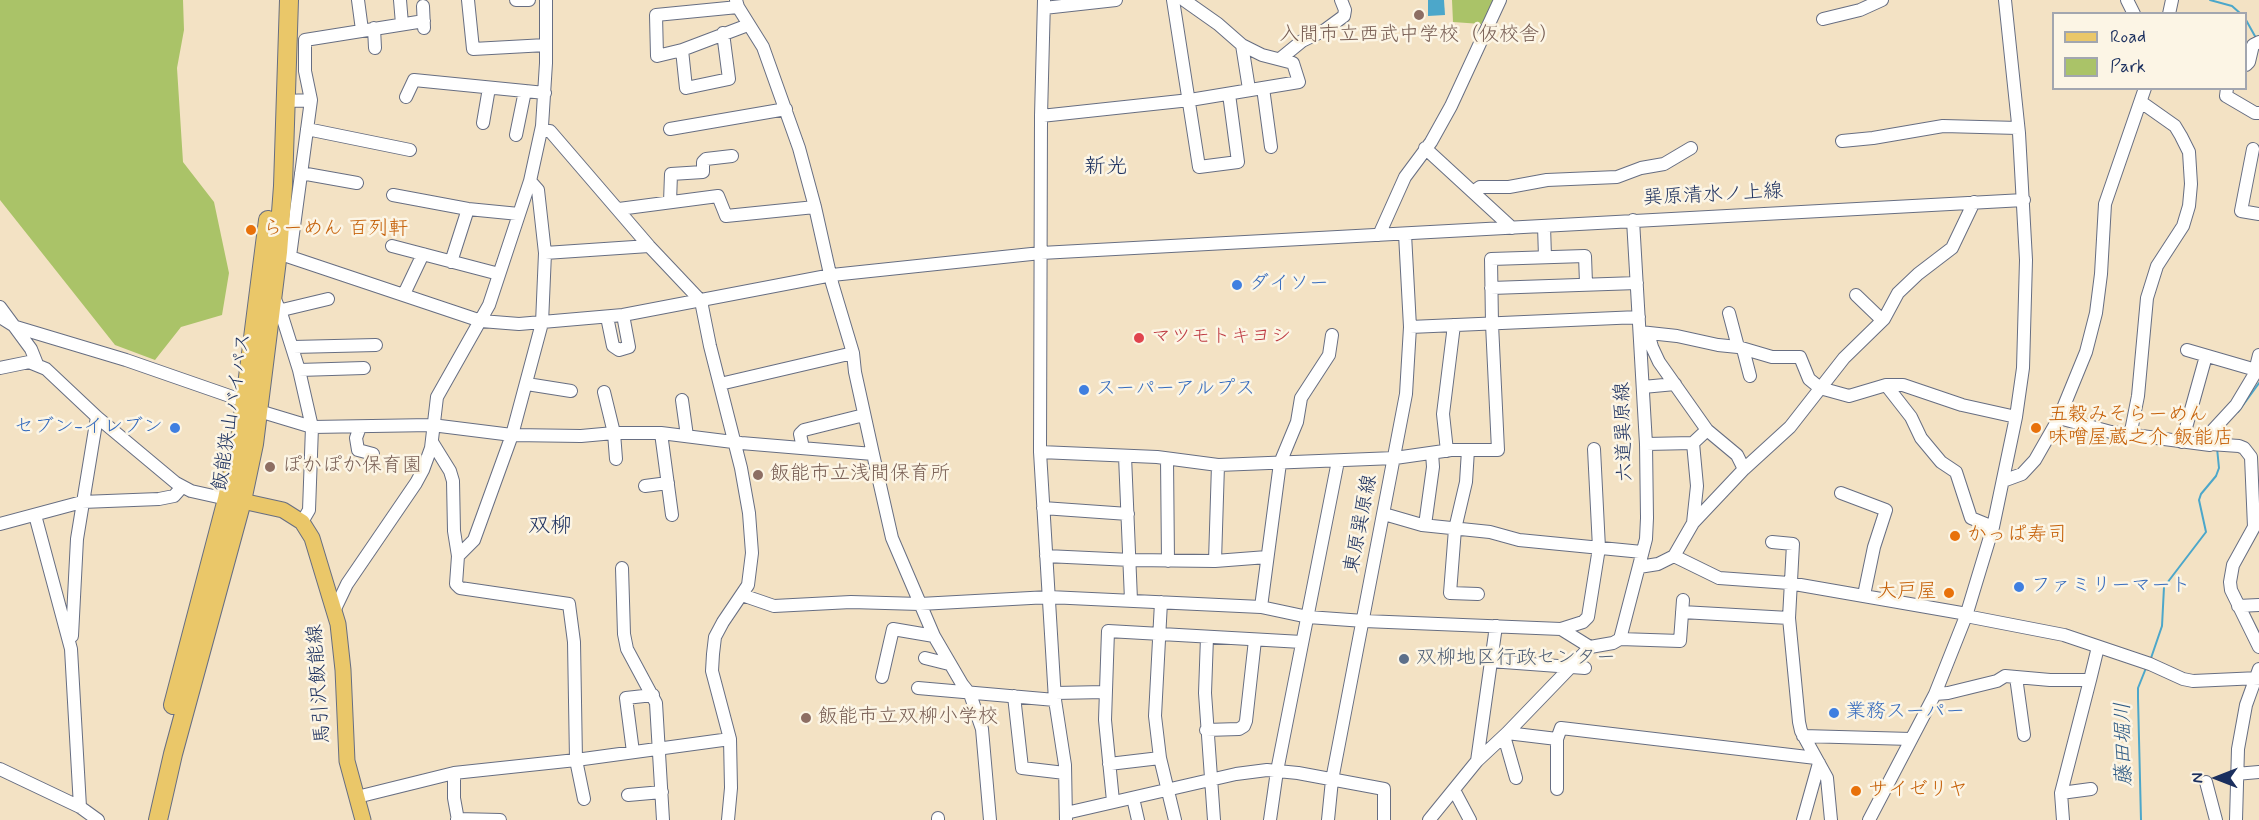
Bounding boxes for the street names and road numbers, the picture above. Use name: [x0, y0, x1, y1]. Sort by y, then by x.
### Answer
street label: 巽原清水ノ上線: [1642, 180, 1784, 212]
street label: 飯能狭山バイパス: [209, 331, 257, 493]
street label: 六道巽原線: [1611, 382, 1639, 482]
street label: 東原巽原線: [1341, 473, 1383, 575]
street label: 馬引沢飯能線: [304, 623, 336, 745]

